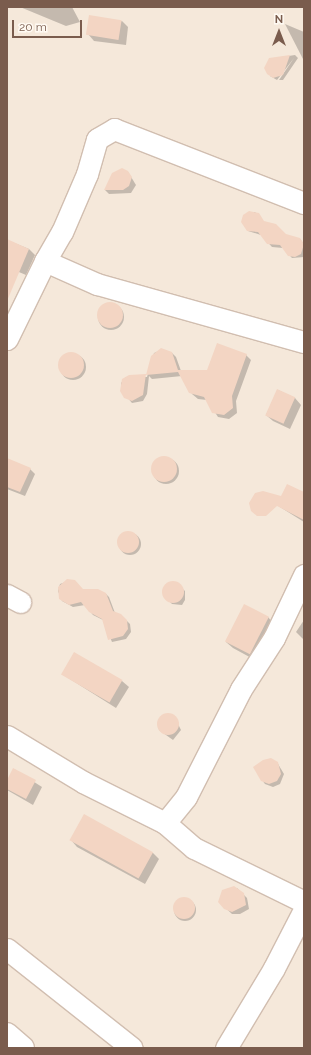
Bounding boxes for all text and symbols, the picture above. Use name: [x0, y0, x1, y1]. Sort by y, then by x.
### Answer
scale bar: [14, 12, 84, 38]
north arrow: [259, 12, 299, 52]
text: N: [275, 13, 283, 26]
text: 20 m: [19, 20, 47, 34]

